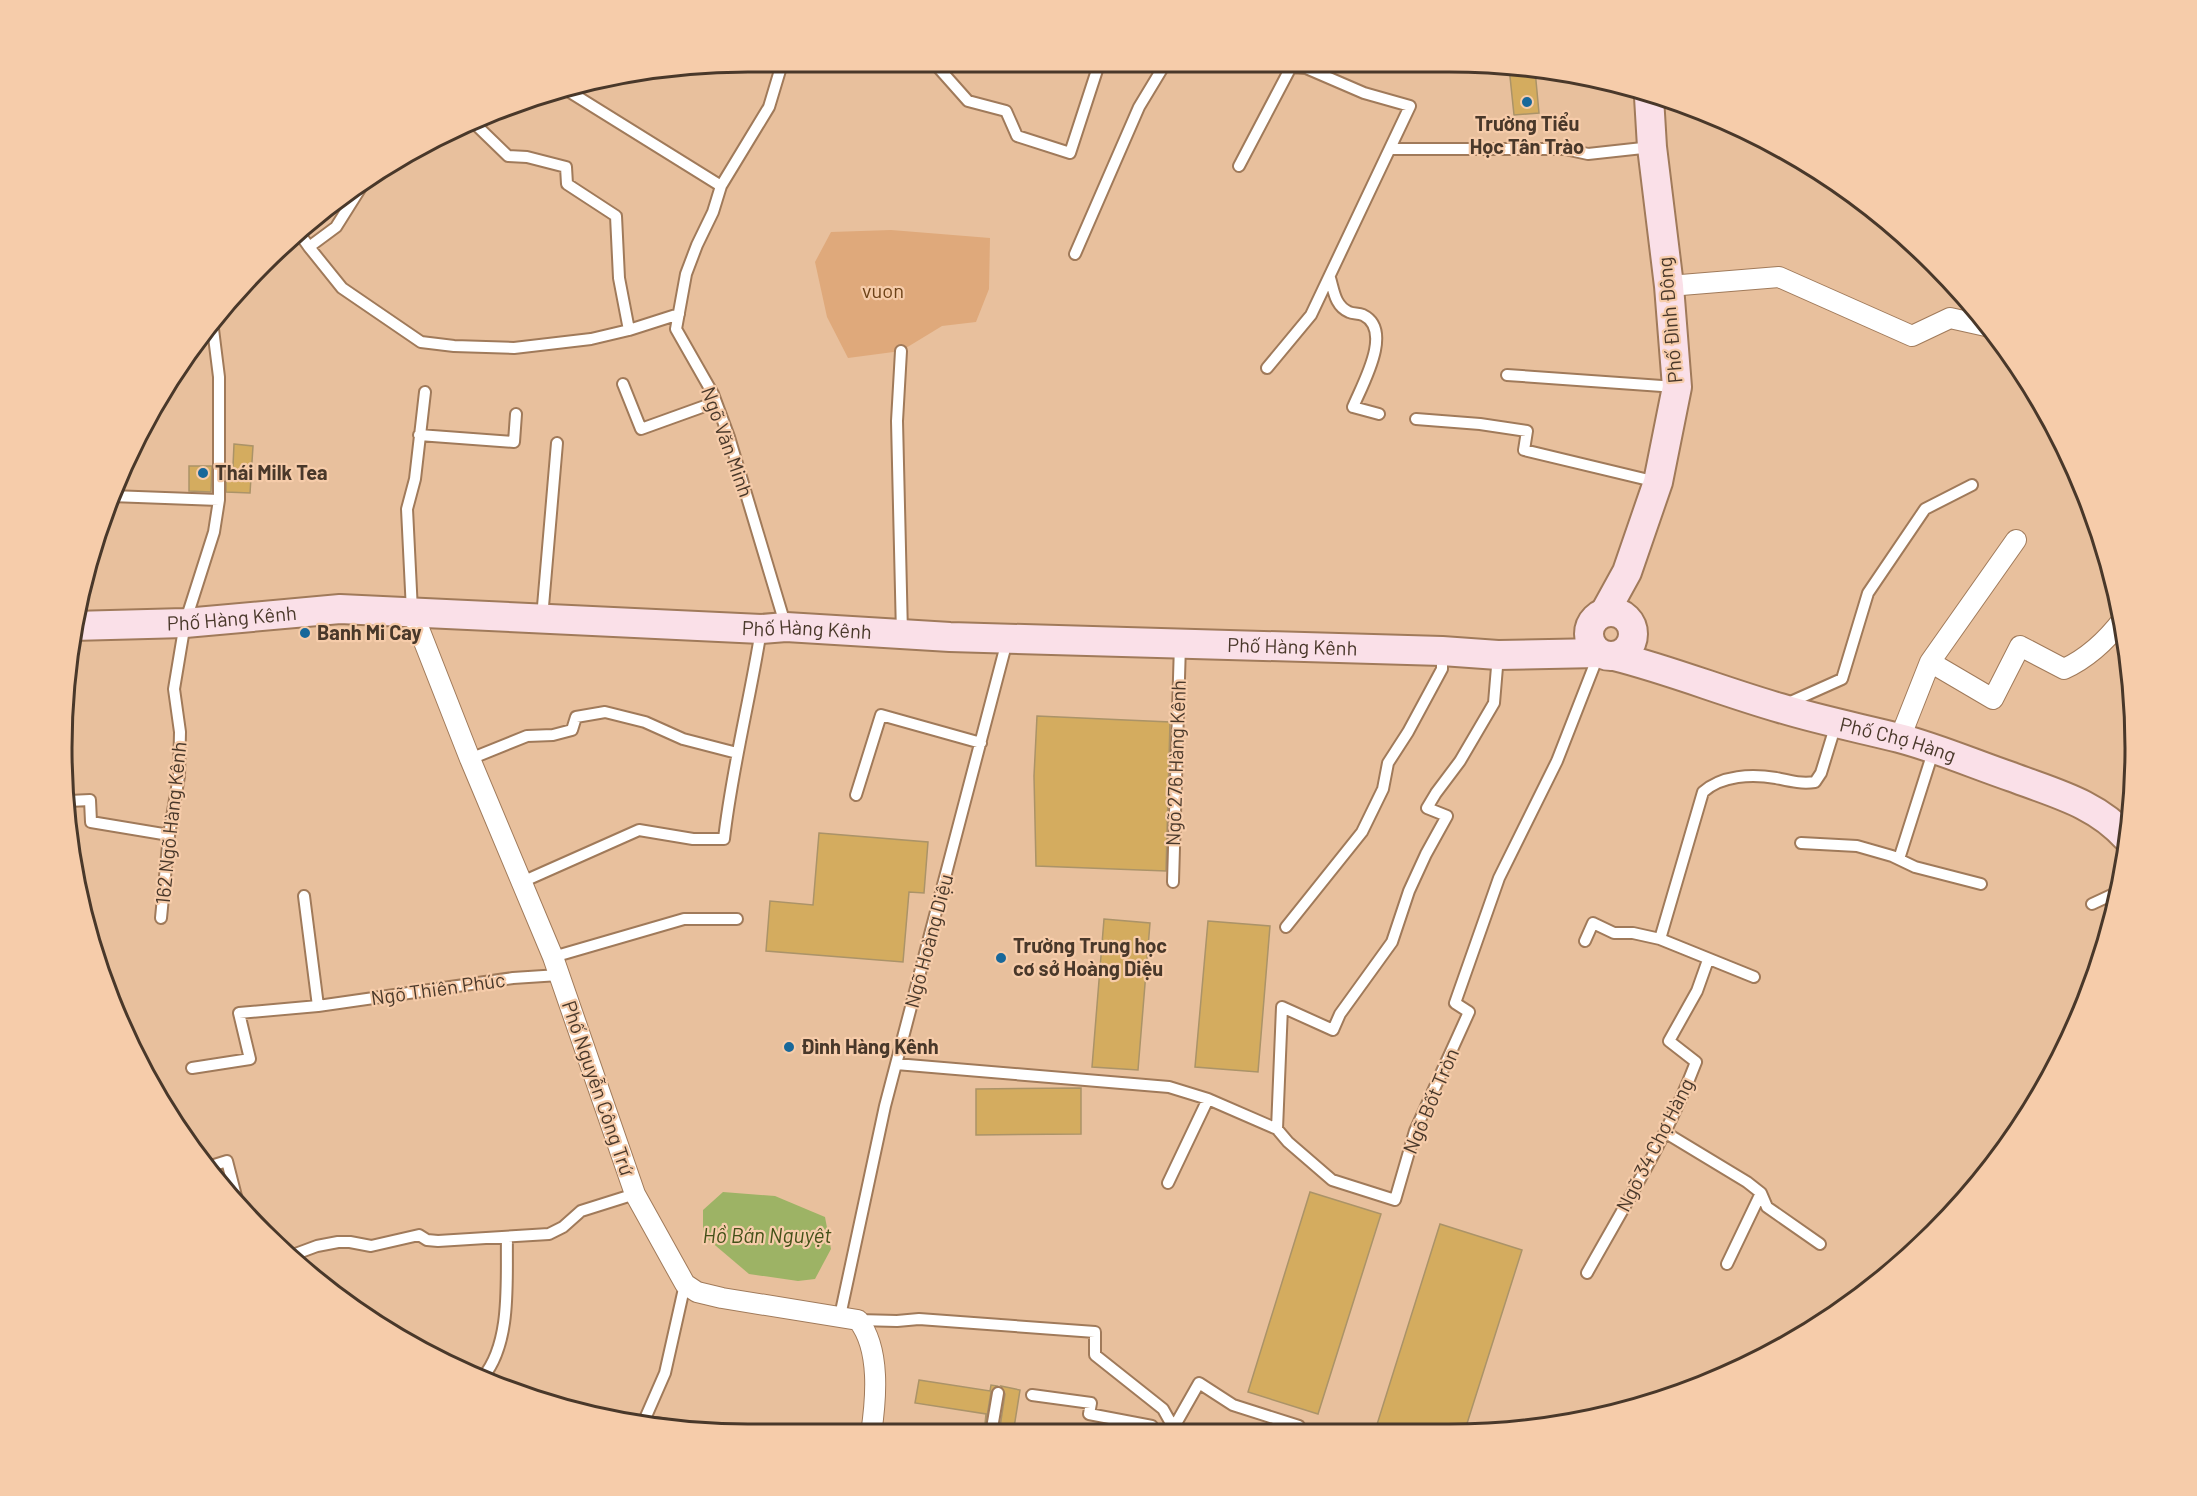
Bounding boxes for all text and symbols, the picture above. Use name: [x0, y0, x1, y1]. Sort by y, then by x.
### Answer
marker: Trường Tiểu Học Tân Trào: [1520, 95, 1534, 109]
place label: Trường Tiểu Học Tân Trào: [1470, 111, 1584, 158]
street label: Phố Đình Đông: [1652, 256, 1686, 384]
park label: vuon: [862, 278, 904, 302]
street label: Ngõ Văn Minh: [697, 383, 759, 500]
place label: Thái Milk Tea: [215, 460, 328, 484]
marker: Thái Milk Tea: [196, 466, 210, 480]
street label: Phố Hàng Kênh: [167, 600, 298, 634]
street label: Phố Hàng Kênh: [741, 614, 872, 643]
place label: Banh Mi Cay: [317, 620, 422, 644]
marker: Banh Mi Cay: [298, 626, 312, 640]
street label: Phố Hàng Kênh: [1227, 632, 1358, 660]
street label: Ngõ 276 Hàng Kênh: [1160, 679, 1190, 846]
street label: Phố Chợ Hàng: [1838, 711, 1960, 767]
street label: 162 Ngõ Hàng Kênh: [150, 740, 191, 906]
street label: Ngõ Hoàng Diệu: [899, 871, 957, 1010]
place label: Trường Trung học cơ sở Hoàng Diệu: [1013, 933, 1167, 981]
marker: Trường Trung học cơ sở Hoàng Diệu: [994, 951, 1008, 965]
street label: Ngõ Thiên Phúc: [369, 967, 507, 1009]
street label: Phố Nguyễn Công Trứ: [558, 997, 641, 1179]
place label: Đình Hàng Kênh: [801, 1034, 939, 1058]
marker: Đình Hàng Kênh: [782, 1040, 796, 1054]
street label: Ngõ Bốt Tròn: [1397, 1044, 1463, 1157]
street label: Ngõ 34 Chợ Hàng: [1610, 1074, 1698, 1215]
water label: Hồ Bán Nguyệt: [702, 1222, 832, 1247]

